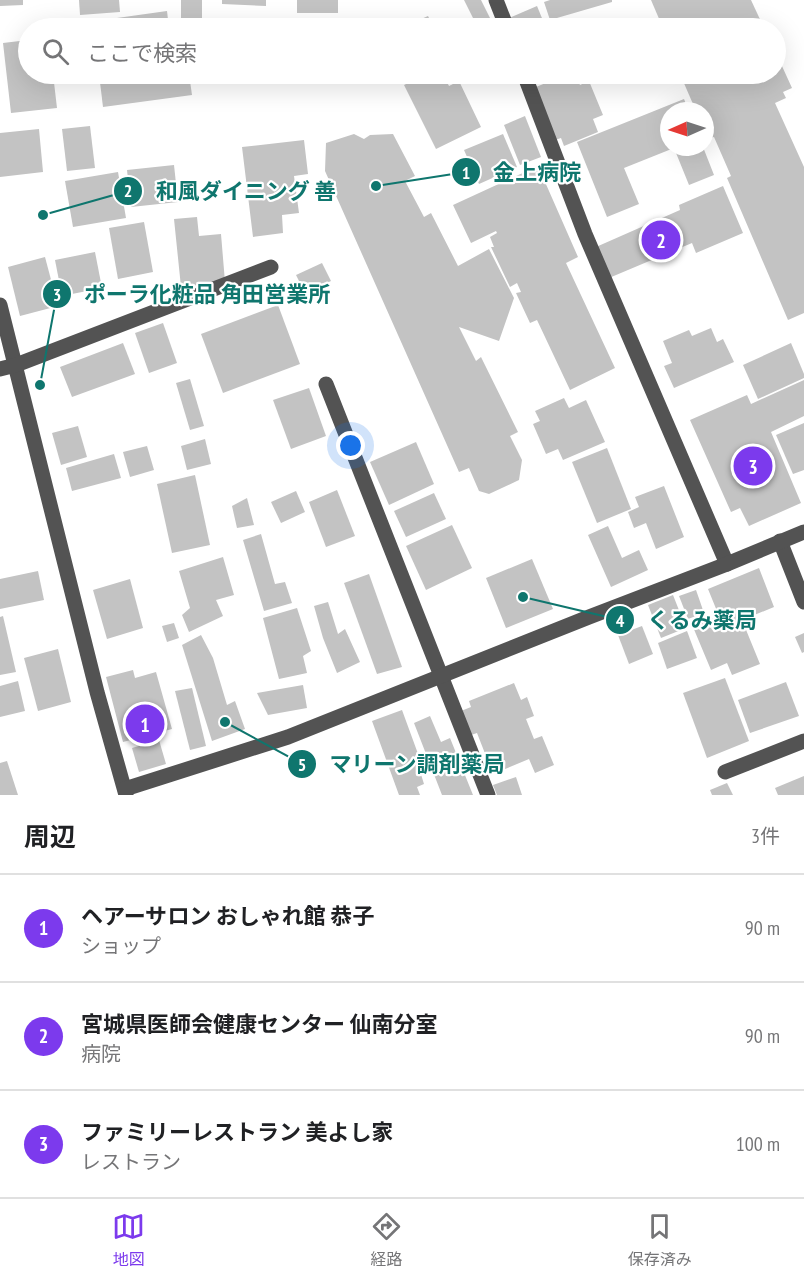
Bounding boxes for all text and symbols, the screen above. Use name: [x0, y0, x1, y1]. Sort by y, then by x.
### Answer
search box: [18, 18, 786, 84]
icon: search: [39, 35, 72, 68]
text: ここで検索: [87, 39, 197, 67]
north arrow: [660, 102, 714, 156]
callout: 金上病院: [451, 152, 593, 192]
text: 金上病院: [493, 158, 581, 186]
text: 1: [462, 161, 470, 184]
callout: 和風ダイニング 善: [113, 171, 348, 211]
text: 和風ダイニング 善: [156, 177, 336, 205]
text: 2: [124, 179, 132, 202]
pin: 2: [642, 218, 680, 262]
callout: ポーラ化粧品 角田営業所: [42, 274, 342, 314]
text: ポーラ化粧品 角田営業所: [84, 280, 330, 308]
text: 3: [53, 283, 61, 306]
your location: [336, 431, 365, 460]
pin: 3: [734, 444, 772, 488]
callout: くるみ薬局: [605, 600, 769, 640]
text: くるみ薬局: [647, 606, 757, 634]
text: 4: [616, 609, 625, 632]
pin: 1: [126, 702, 164, 746]
callout: マリーン調剤薬局: [287, 744, 517, 784]
text: マリーン調剤薬局: [330, 750, 504, 778]
text: 5: [298, 753, 306, 776]
text: 周辺: [24, 820, 76, 853]
text: 3件: [751, 823, 780, 849]
text: ヘアーサロン おしゃれ館 恭子: [81, 902, 374, 930]
text: 1: [39, 915, 48, 941]
text: 90 m: [745, 915, 780, 941]
text: ショップ: [81, 933, 161, 959]
text: 宮城県医師会健康センター 仙南分室: [81, 1010, 438, 1038]
text: 2: [39, 1023, 48, 1049]
text: 90 m: [745, 1023, 780, 1049]
text: 病院: [81, 1041, 121, 1067]
text: ファミリーレストラン 美よし家: [81, 1118, 394, 1146]
text: 3: [39, 1131, 48, 1157]
text: 100 m: [736, 1131, 780, 1157]
text: レストラン: [81, 1149, 181, 1175]
tab: 地図: [112, 1210, 145, 1270]
tab: 経路: [370, 1210, 403, 1270]
tab: 保存済み: [628, 1210, 692, 1270]

